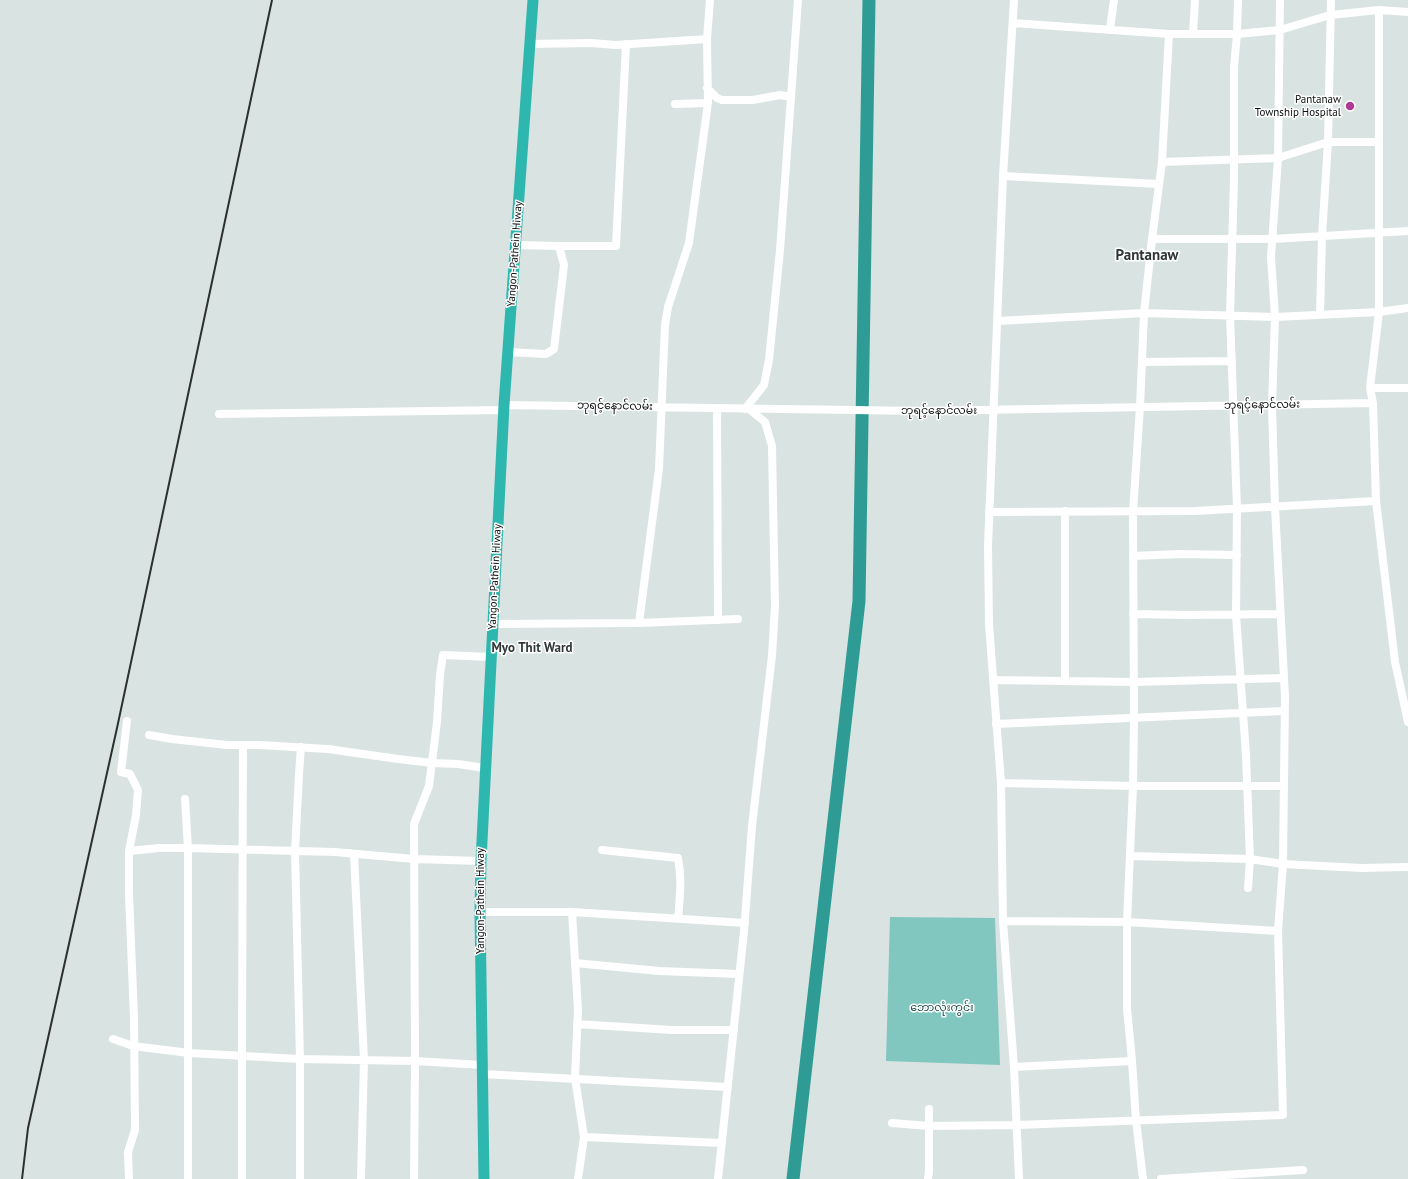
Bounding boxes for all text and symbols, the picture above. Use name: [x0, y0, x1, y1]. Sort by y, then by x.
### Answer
place label: Pantanaw Township Hospital: [1255, 93, 1341, 119]
marker: Pantanaw Township Hospital: [1344, 100, 1356, 112]
street label: Yangon-Pathein Hiway: [505, 201, 525, 307]
district label: Pantanaw: [1116, 247, 1178, 265]
street label: ဘုရင့်နောင်လမ်း: [1224, 398, 1300, 412]
street label: ဘုရင့်နောင်လမ်း: [577, 399, 653, 413]
street label: ဘုရင့်နောင်လမ်း: [901, 404, 977, 418]
street label: Yangon-Pathein Hiway: [486, 524, 504, 630]
district label: Myo Thit Ward: [491, 640, 573, 656]
street label: Yangon-Pathein Hiway: [474, 848, 488, 954]
park label: ဘောလုံးကွင်း: [910, 1001, 974, 1015]

